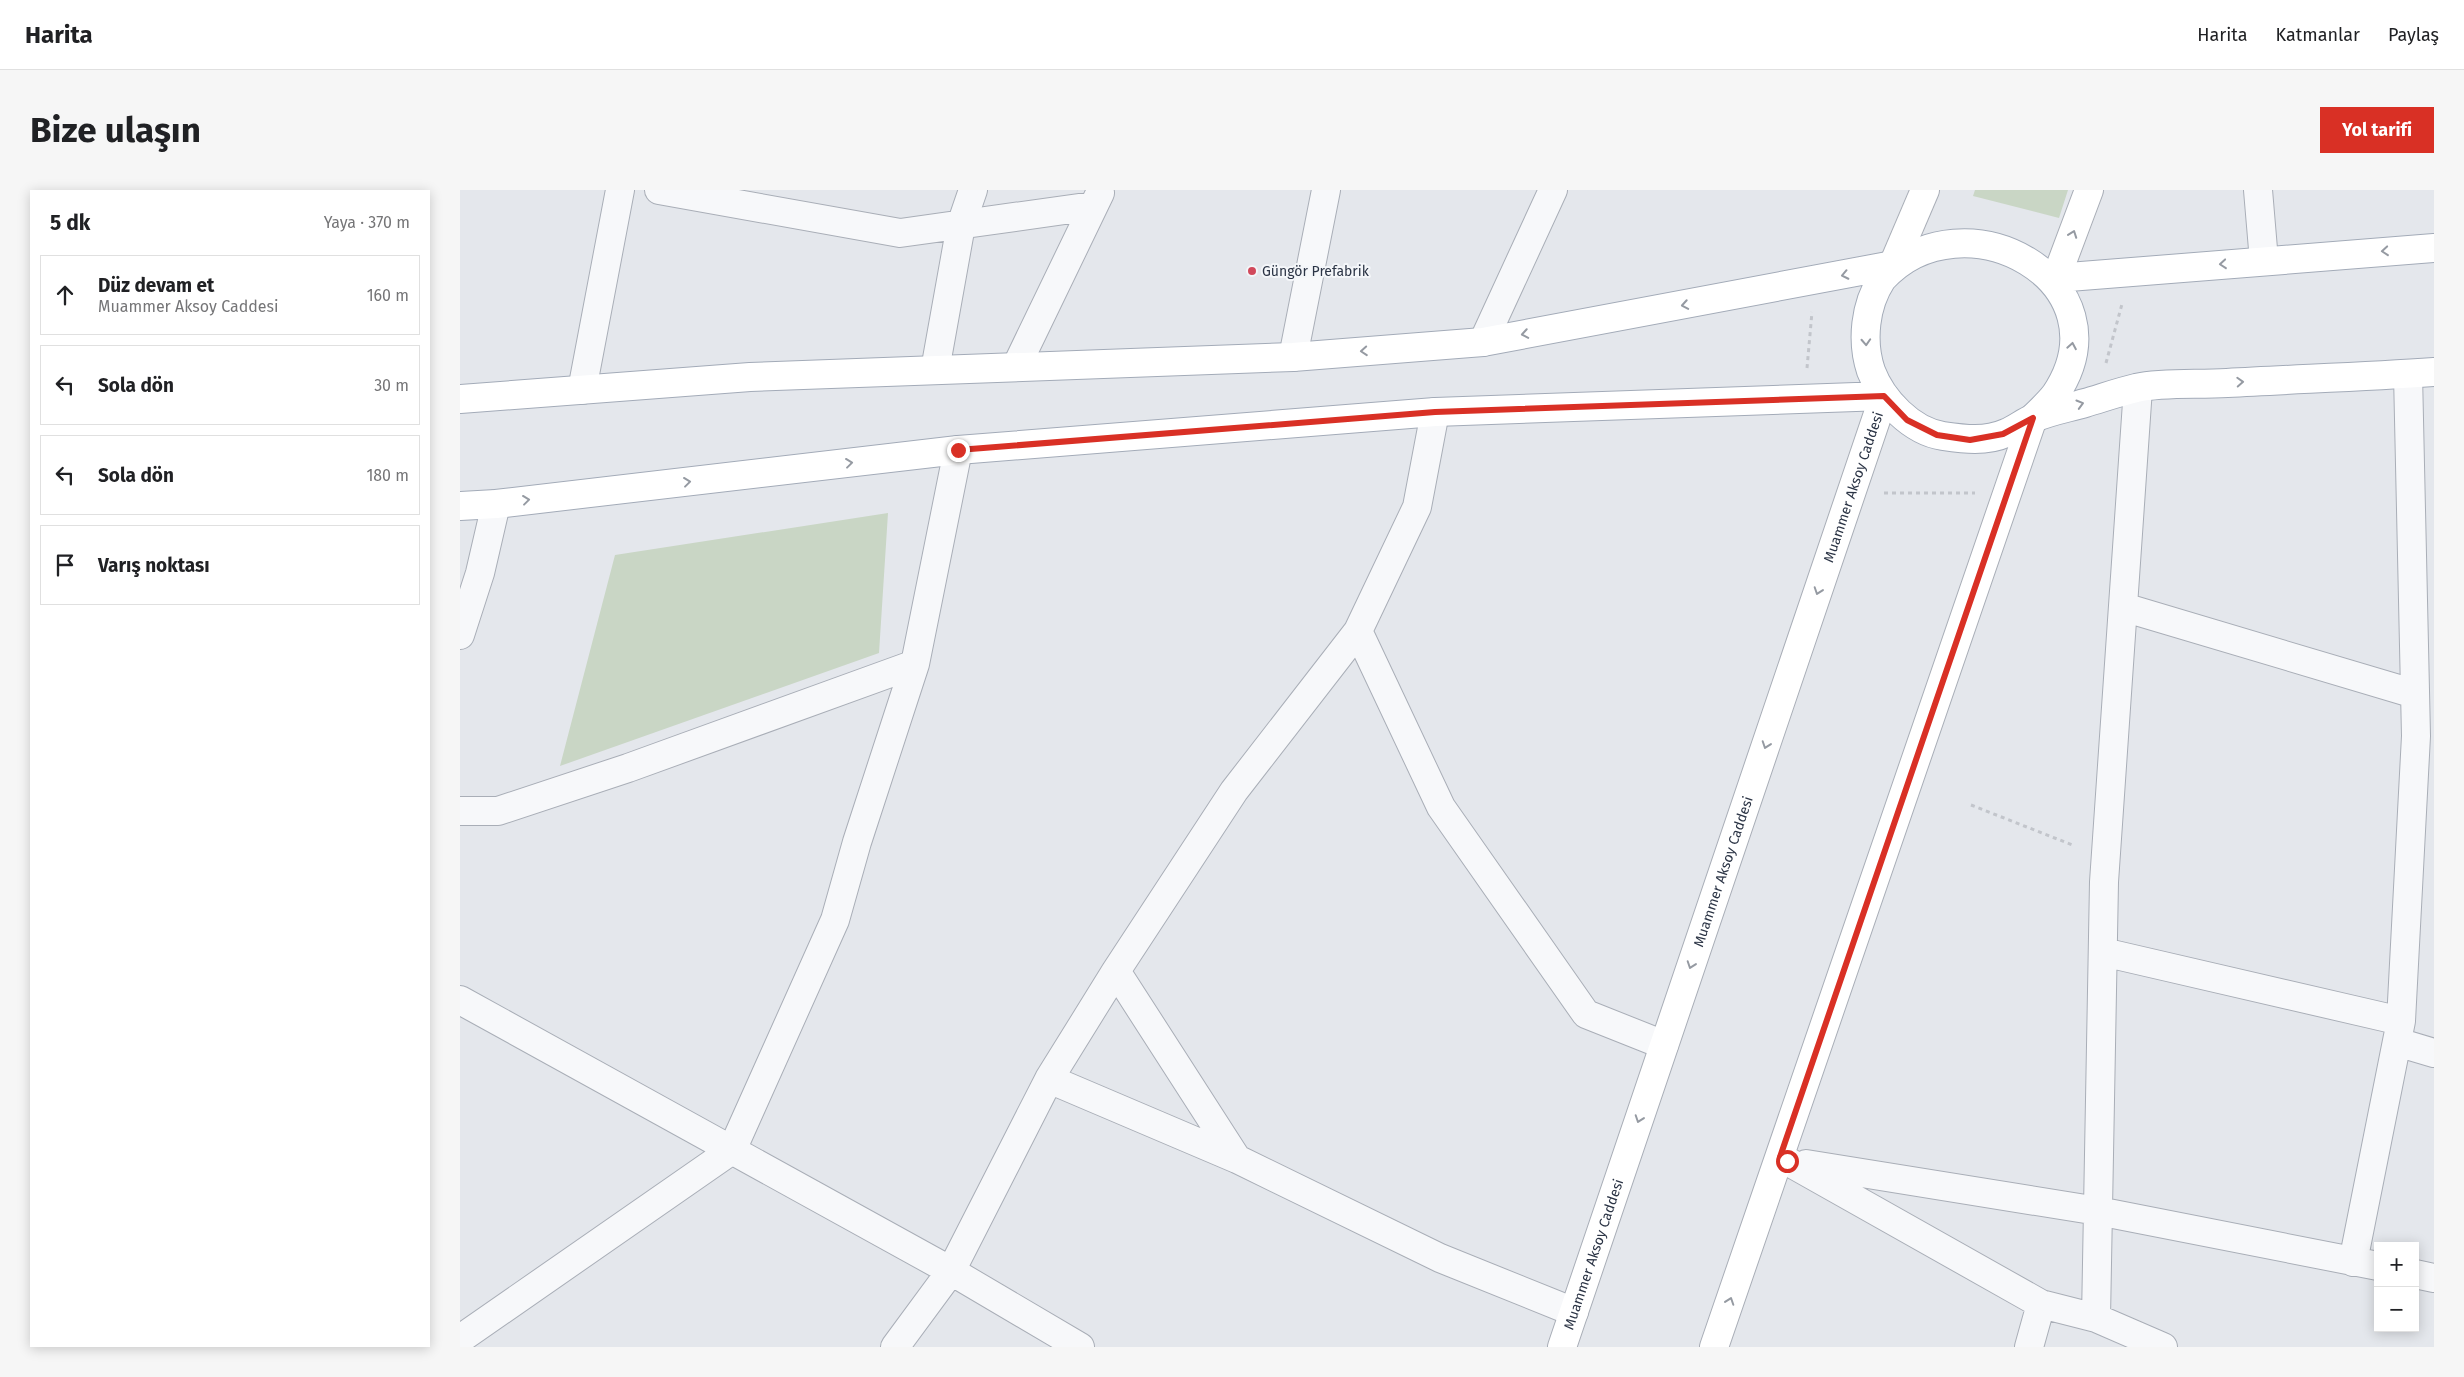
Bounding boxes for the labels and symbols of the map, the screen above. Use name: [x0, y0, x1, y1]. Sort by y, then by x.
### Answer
one-way arrow: [2067, 230, 2077, 239]
one-way arrow: [2381, 246, 2389, 257]
one-way arrow: [2219, 259, 2227, 270]
place label: Güngör Prefabrik: [1262, 263, 1370, 280]
marker: Güngör Prefabrik: [1246, 265, 1258, 277]
one-way arrow: [1840, 269, 1849, 279]
one-way arrow: [1681, 299, 1690, 309]
one-way arrow: [1521, 329, 1530, 339]
one-way arrow: [1861, 338, 1872, 346]
one-way arrow: [2067, 342, 2077, 351]
one-way arrow: [1360, 346, 1368, 357]
one-way arrow: [2236, 377, 2244, 388]
one-way arrow: [2075, 400, 2084, 410]
street label: Muammer Aksoy Caddesi: [1820, 410, 1887, 565]
route end: [947, 439, 970, 462]
one-way arrow: [845, 458, 853, 469]
one-way arrow: [684, 477, 692, 488]
one-way arrow: [522, 495, 530, 506]
one-way arrow: [1814, 586, 1824, 595]
one-way arrow: [1761, 740, 1771, 749]
street label: Muammer Aksoy Caddesi: [1690, 794, 1757, 949]
one-way arrow: [1687, 961, 1697, 969]
one-way arrow: [1635, 1115, 1645, 1123]
route start: [1776, 1150, 1799, 1173]
street label: Muammer Aksoy Caddesi: [1561, 1177, 1627, 1332]
one-way arrow: [1724, 1297, 1734, 1306]

